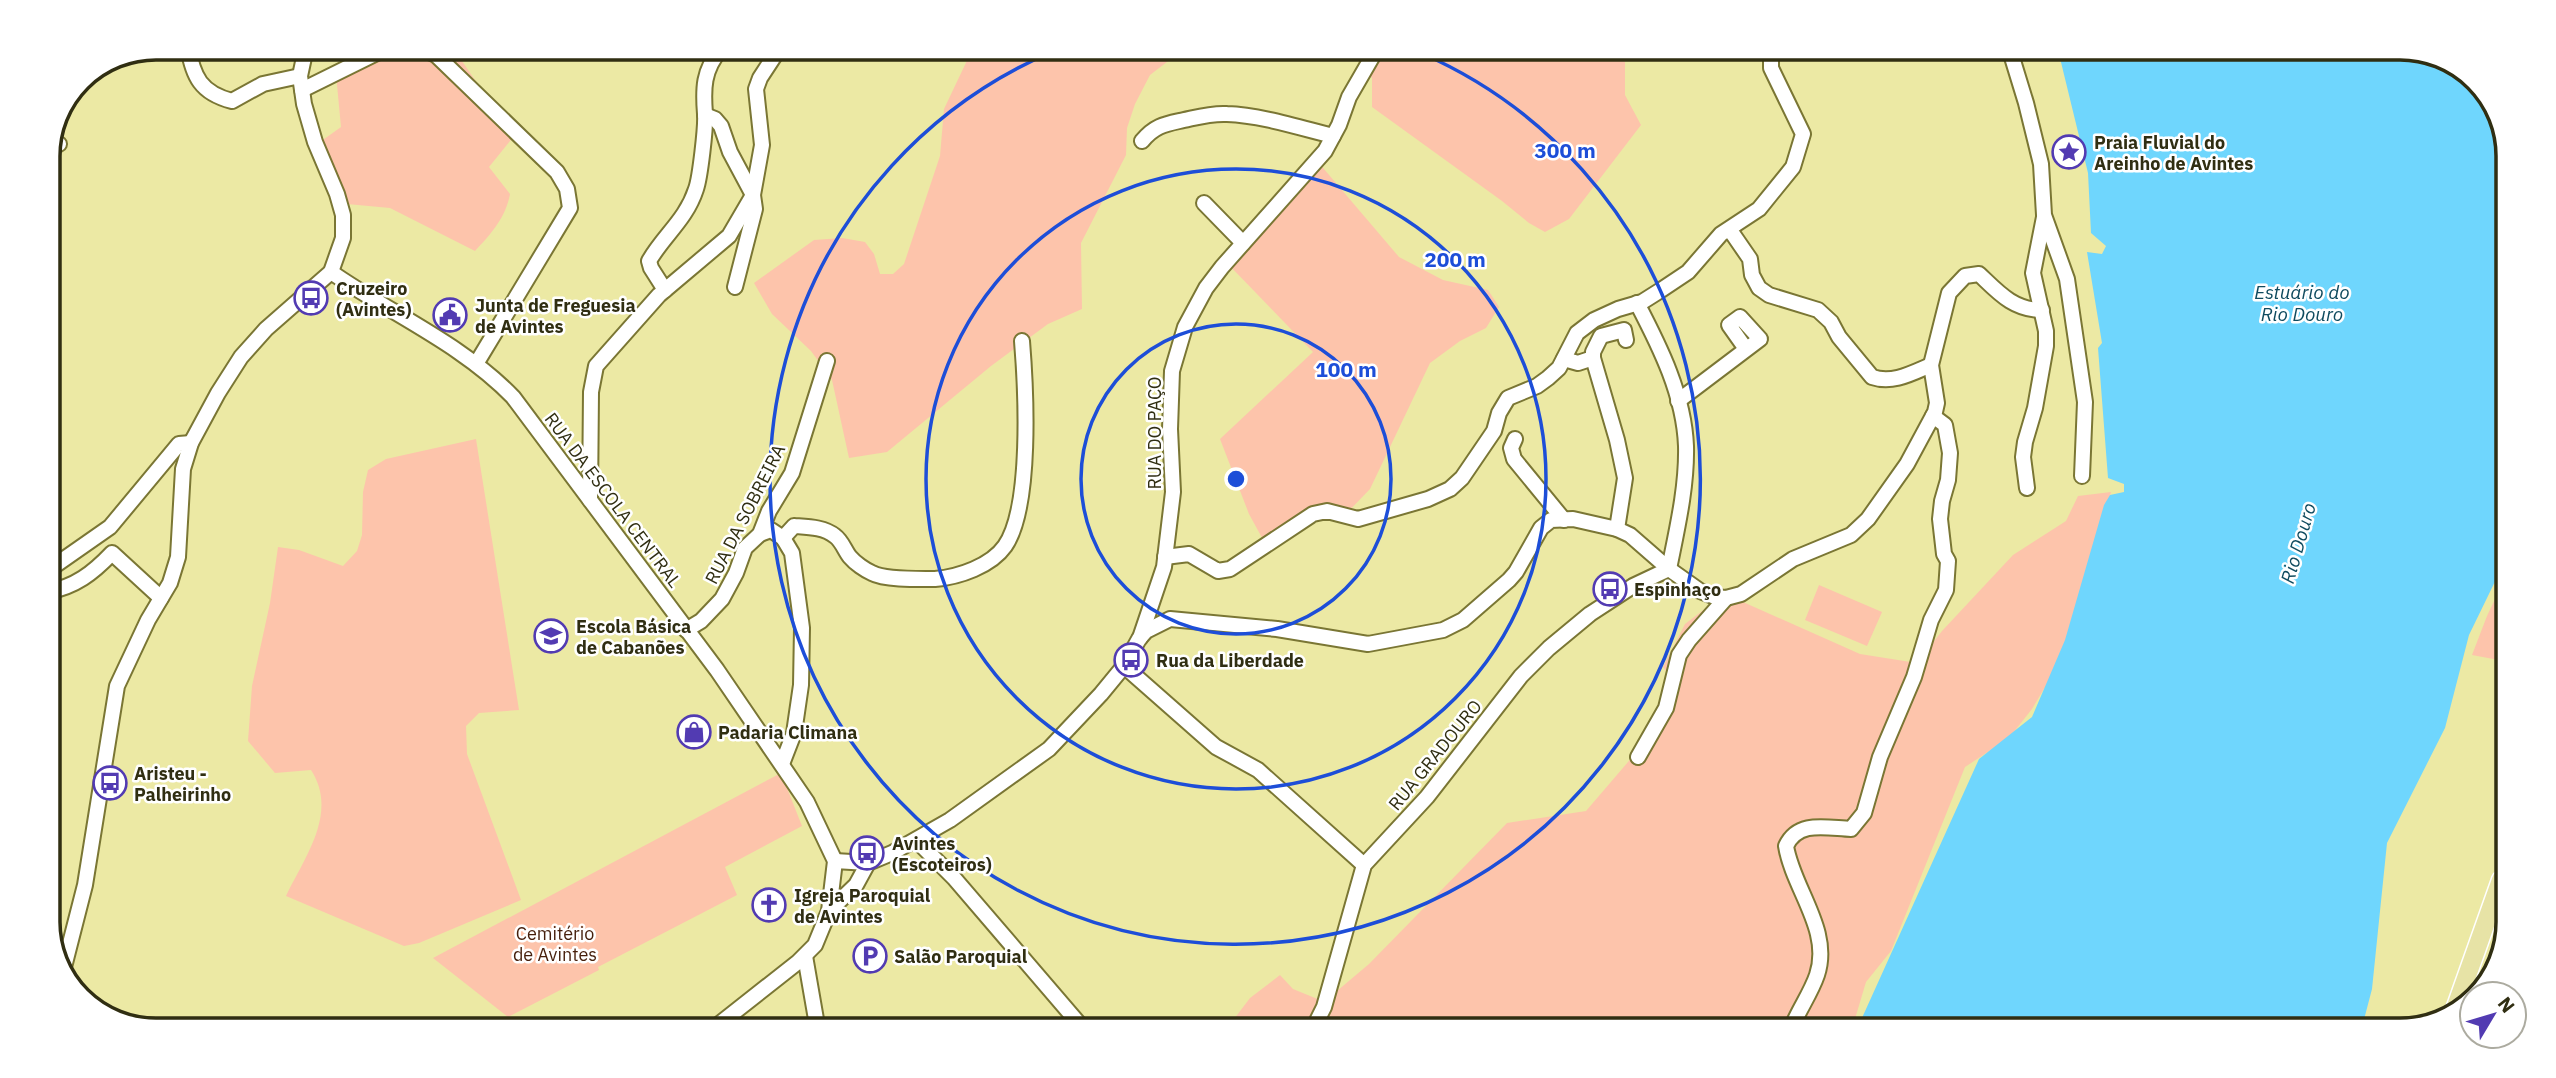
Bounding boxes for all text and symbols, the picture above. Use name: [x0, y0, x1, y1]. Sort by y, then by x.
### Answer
place label: Praia Fluvial do Areinho de Avintes: [2094, 131, 2253, 175]
place icon: Praia Fluvial do Areinho de Avintes: [2050, 133, 2088, 171]
text: 300 m: [1534, 136, 1596, 164]
text: 200 m: [1424, 245, 1486, 273]
place label: Cruzeiro (Avintes): [336, 277, 412, 321]
bus stop icon: Cruzeiro (Avintes): [292, 279, 330, 317]
water label: Estuário do Rio Douro: [2254, 280, 2350, 326]
place label: Junta de Freguesia de Avintes: [475, 294, 636, 338]
public building icon: Junta de Freguesia de Avintes: [431, 296, 469, 334]
text: 100 m: [1315, 355, 1377, 383]
street label: RUA DO PAÇO: [1143, 376, 1166, 490]
street label: RUA DA ESCOLA CENTRAL: [540, 408, 686, 592]
street label: RUA DA SOBREIRA: [700, 440, 790, 588]
centre of rings: [1224, 467, 1248, 491]
water label: Rio Douro: [2275, 500, 2321, 586]
bus stop icon: Espinhaço: [1591, 570, 1629, 608]
place label: Espinhaço: [1634, 578, 1721, 601]
place label: Escola Básica de Cabanões: [576, 615, 691, 659]
school or university icon: Escola Básica de Cabanões: [532, 617, 570, 655]
bus stop icon: Rua da Liberdade: [1112, 641, 1150, 679]
place label: Rua da Liberdade: [1156, 649, 1304, 672]
street label: RUA GRADOURO: [1383, 695, 1487, 815]
shop icon: Padaria Climana: [675, 713, 713, 751]
place label: Padaria Climana: [718, 721, 858, 744]
place label: Aristeu - Palheirinho: [134, 762, 231, 806]
bus stop icon: Aristeu - Palheirinho: [91, 764, 129, 802]
place label: Avintes (Escoteiros): [892, 832, 992, 876]
bus stop icon: Avintes (Escoteiros): [848, 834, 886, 872]
place label: Igreja Paroquial de Avintes: [794, 884, 931, 928]
church icon: Igreja Paroquial de Avintes: [750, 886, 788, 924]
park label: Cemitério de Avintes: [513, 922, 597, 966]
parking icon: Salão Paroquial: [851, 937, 889, 975]
place label: Salão Paroquial: [894, 945, 1028, 968]
north arrow: [2458, 980, 2528, 1050]
text: N: [2493, 992, 2520, 1017]

